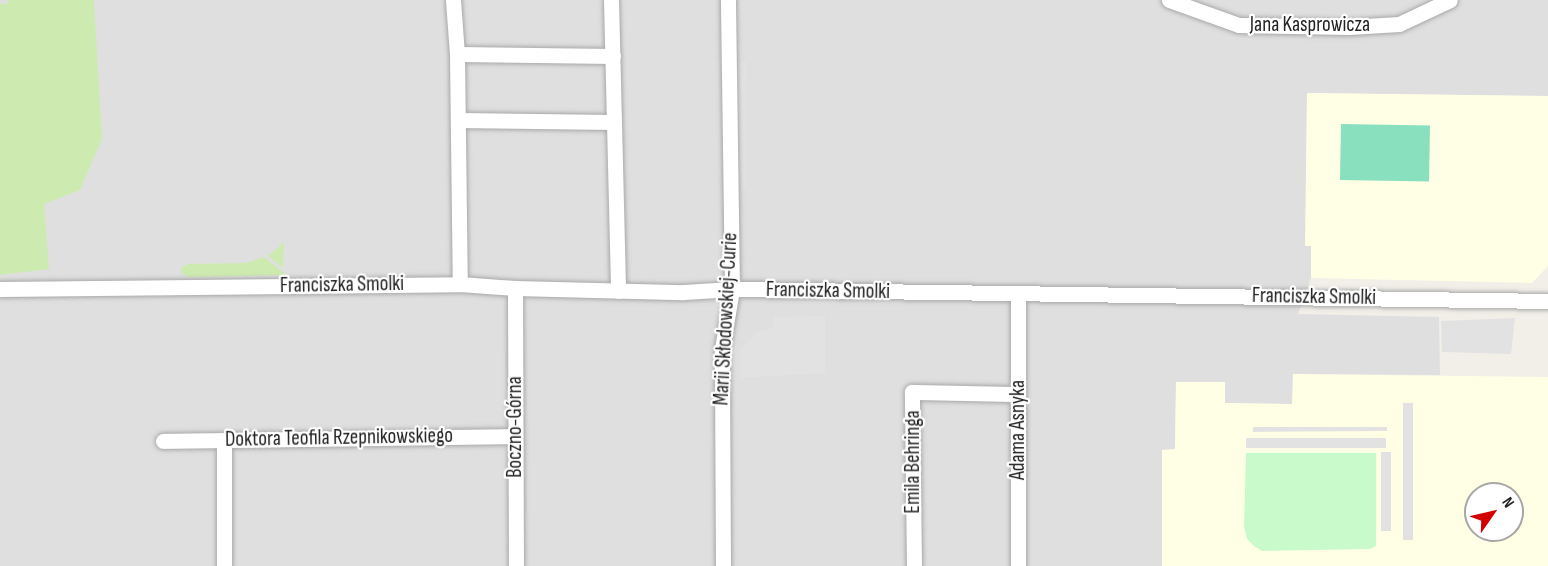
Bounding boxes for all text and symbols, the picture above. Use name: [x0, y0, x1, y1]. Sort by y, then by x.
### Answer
street label: Jana Kasprowicza: [1250, 12, 1370, 38]
street label: Marii Skłodowskiej-Curie: [709, 232, 743, 406]
street label: Franciszka Smolki: [280, 271, 404, 299]
street label: Franciszka Smolki: [766, 277, 890, 305]
street label: Franciszka Smolki: [1252, 283, 1376, 311]
street label: Boczno-Górna: [502, 376, 528, 478]
street label: Adama Asnyka: [1005, 380, 1031, 480]
street label: Emila Behringa: [900, 410, 926, 514]
street label: Doktora Teofila Rzepnikowskiego: [225, 423, 453, 453]
north arrow: [1464, 482, 1524, 542]
text: N: [1497, 494, 1518, 512]

